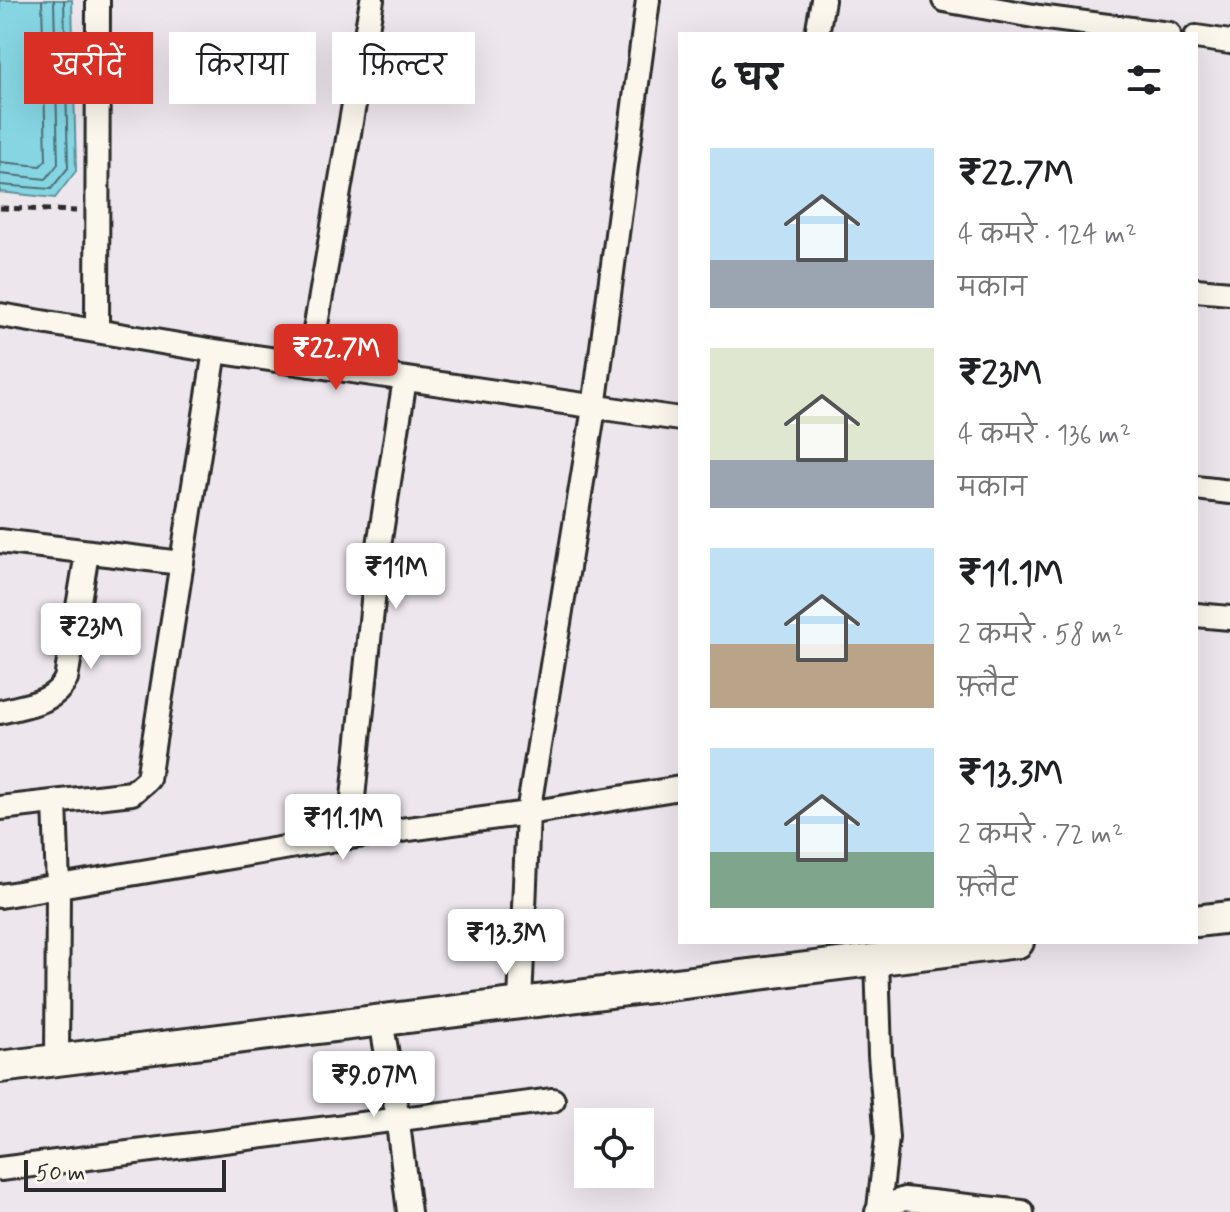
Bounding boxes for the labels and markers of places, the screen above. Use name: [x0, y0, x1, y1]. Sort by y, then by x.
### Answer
pin: ₹22.7M: [271, 324, 401, 392]
pin: ₹11M: [349, 543, 443, 611]
pin: ₹23M: [44, 603, 138, 671]
pin: ₹11.1M: [278, 794, 408, 862]
pin: ₹13.3M: [441, 909, 571, 977]
pin: ₹9.07M: [309, 1051, 439, 1119]

